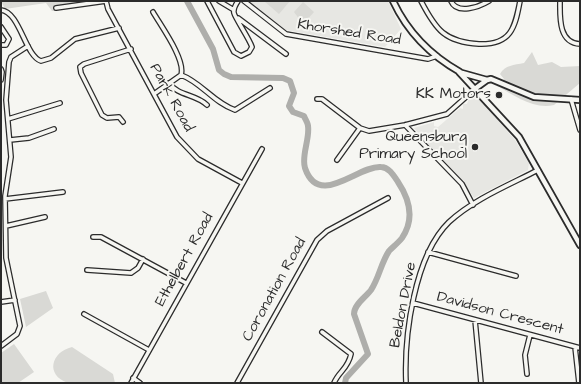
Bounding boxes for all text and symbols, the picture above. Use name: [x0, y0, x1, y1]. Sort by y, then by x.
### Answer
street label: Khorshed Road: [296, 16, 402, 50]
street label: Park Road: [145, 61, 197, 135]
place label: KK Motors: [416, 86, 491, 104]
marker: KK Motors: [494, 90, 504, 100]
place label: Queensburg Primary School: [359, 129, 467, 164]
marker: Queensburg Primary School: [470, 142, 480, 152]
street label: Ethelbert Road: [152, 210, 218, 310]
street label: Coronation Road: [239, 235, 311, 345]
street label: Beldon Drive: [387, 261, 421, 349]
street label: Davidson Crescent: [435, 288, 565, 340]

